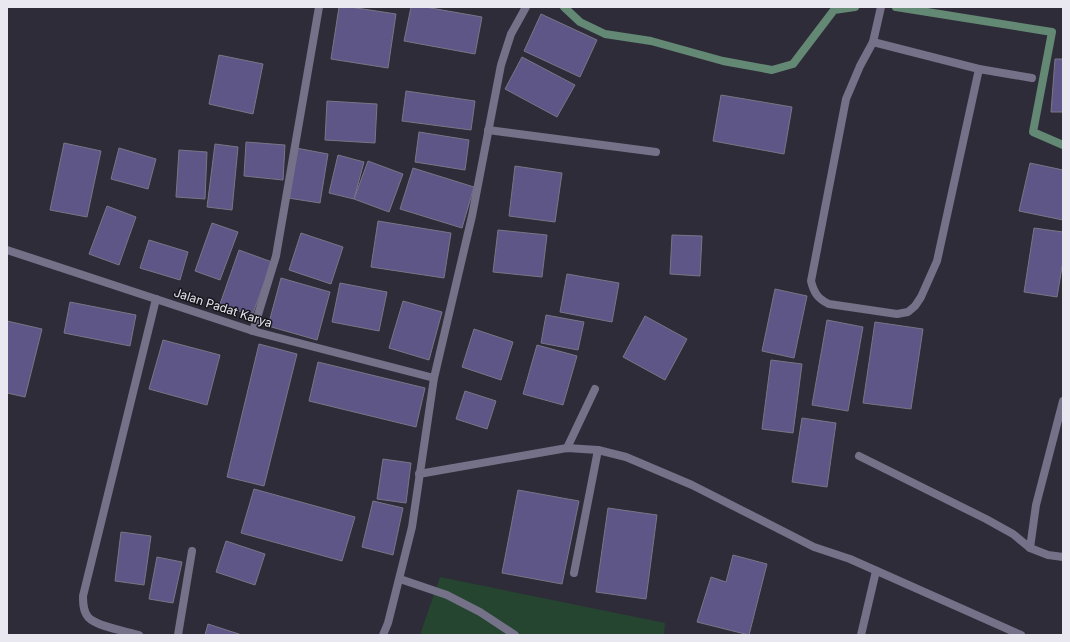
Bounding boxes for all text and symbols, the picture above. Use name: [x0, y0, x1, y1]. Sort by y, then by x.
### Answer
street label: Jalan Padat Karya: [172, 285, 274, 330]

